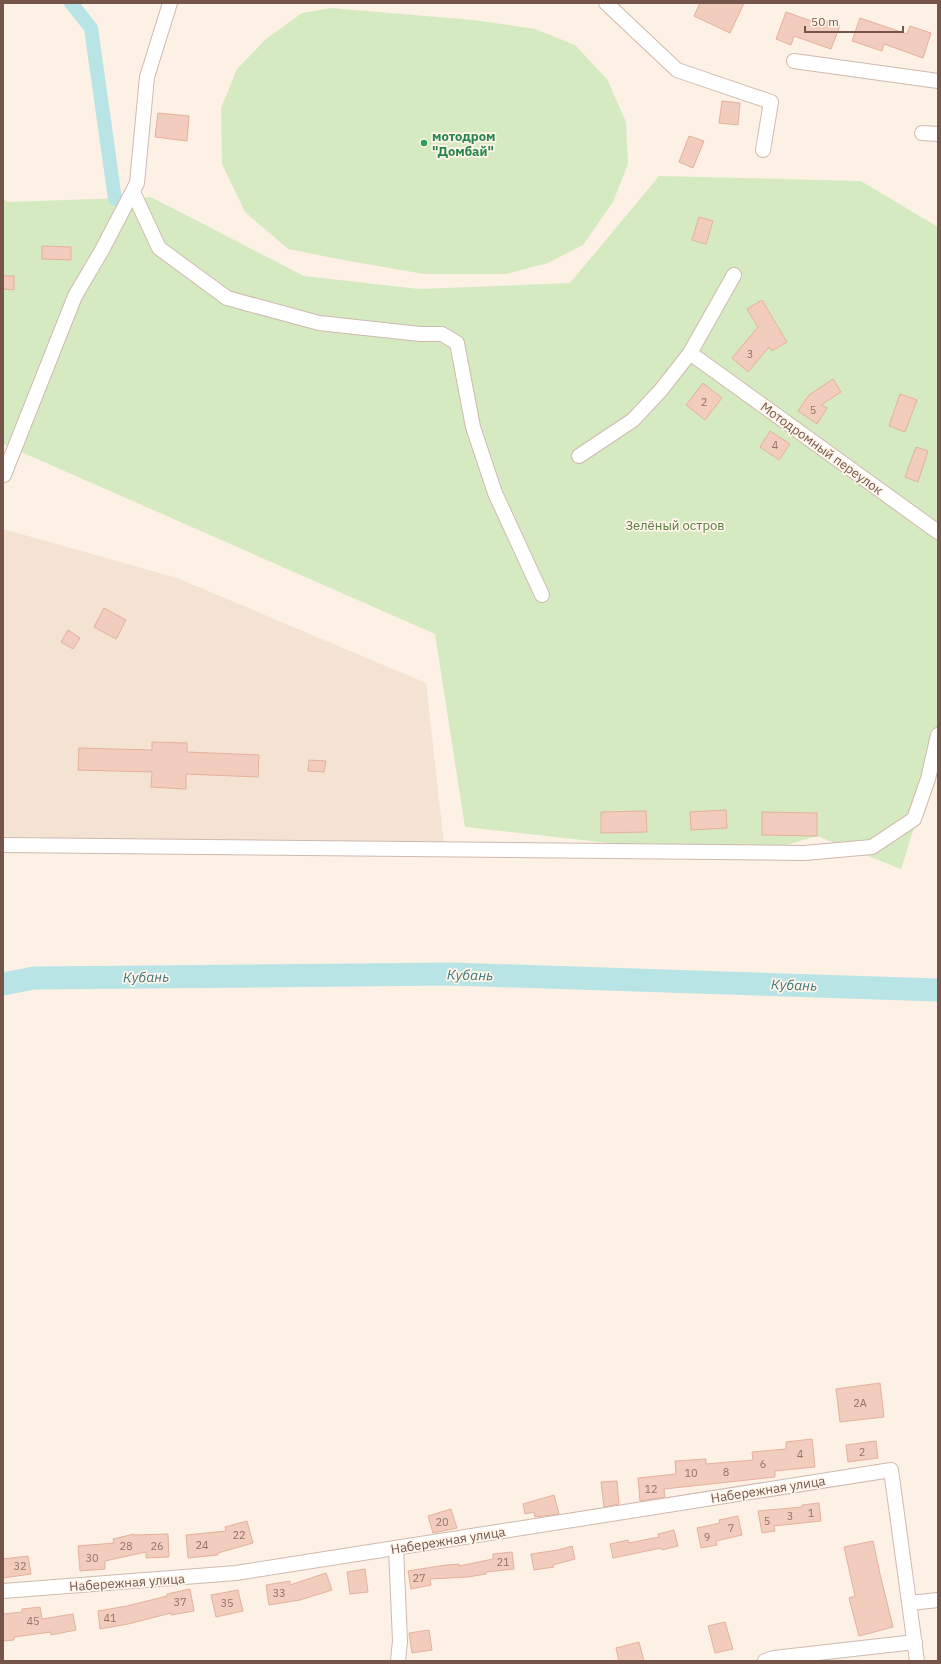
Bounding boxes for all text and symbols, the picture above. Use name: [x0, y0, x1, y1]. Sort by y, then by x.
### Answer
scale bar: [805, 8, 903, 34]
text: 50 m: [811, 14, 839, 29]
place label: мотодром "Домбай": [432, 128, 496, 160]
marker: мотодром "Домбай": [419, 138, 429, 148]
house number: 3: [747, 347, 753, 361]
house number: 2: [701, 395, 707, 409]
street label: Мотодромный переулок: [757, 398, 886, 499]
house number: 5: [810, 403, 816, 417]
house number: 4: [772, 438, 779, 452]
park label: Зелёный остров: [625, 517, 725, 534]
water label: Кубань: [447, 966, 493, 984]
water label: Кубань: [123, 968, 169, 986]
water label: Кубань: [771, 975, 817, 995]
house number: 2А: [853, 1396, 867, 1410]
house number: 2: [859, 1445, 865, 1459]
house number: 4: [797, 1447, 804, 1461]
house number: 6: [760, 1457, 766, 1471]
house number: 8: [723, 1465, 729, 1479]
house number: 10: [684, 1466, 698, 1480]
street label: Набережная улица: [710, 1472, 827, 1507]
house number: 12: [644, 1482, 658, 1496]
house number: 1: [808, 1506, 815, 1520]
house number: 3: [787, 1509, 793, 1523]
house number: 5: [764, 1514, 770, 1528]
house number: 20: [435, 1515, 449, 1529]
house number: 7: [728, 1521, 734, 1535]
street label: Набережная улица: [390, 1523, 507, 1558]
house number: 22: [232, 1528, 246, 1542]
house number: 9: [704, 1530, 710, 1544]
house number: 24: [195, 1538, 209, 1552]
house number: 28: [119, 1539, 133, 1553]
house number: 26: [150, 1539, 164, 1553]
house number: 30: [85, 1551, 99, 1565]
house number: 21: [496, 1555, 510, 1569]
house number: 32: [13, 1559, 27, 1573]
street label: Набережная улица: [69, 1570, 185, 1595]
house number: 27: [412, 1571, 426, 1585]
house number: 33: [272, 1586, 286, 1600]
house number: 37: [173, 1595, 187, 1609]
house number: 35: [220, 1596, 234, 1610]
house number: 41: [103, 1611, 117, 1625]
house number: 45: [26, 1614, 40, 1628]

